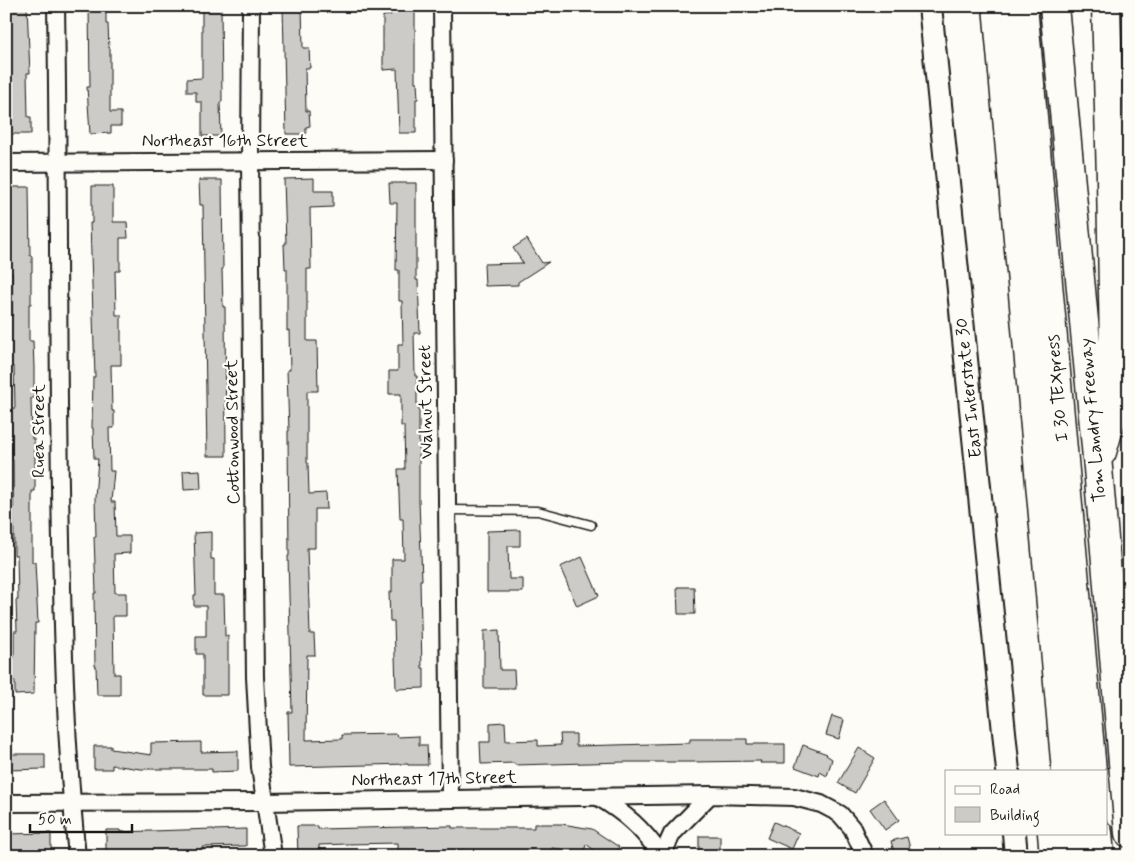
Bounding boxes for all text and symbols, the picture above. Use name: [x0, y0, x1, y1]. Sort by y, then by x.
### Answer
street label: Northeast 16th Street: [142, 129, 309, 153]
street label: East Interstate 30: [950, 317, 988, 459]
street label: I 30 TEXpress: [1041, 333, 1075, 443]
street label: Tom Landry Freeway: [1074, 337, 1112, 503]
street label: Walnut Street: [413, 344, 439, 459]
street label: Cottonwood Street: [220, 359, 246, 505]
street label: Ruea Street: [27, 384, 51, 478]
street label: Northeast 17th Street: [351, 766, 517, 792]
legend: [945, 770, 1108, 834]
text: Road: [990, 780, 1020, 800]
scale bar: [30, 802, 132, 834]
text: Building: [990, 806, 1040, 827]
text: 50 m: [38, 810, 72, 830]

